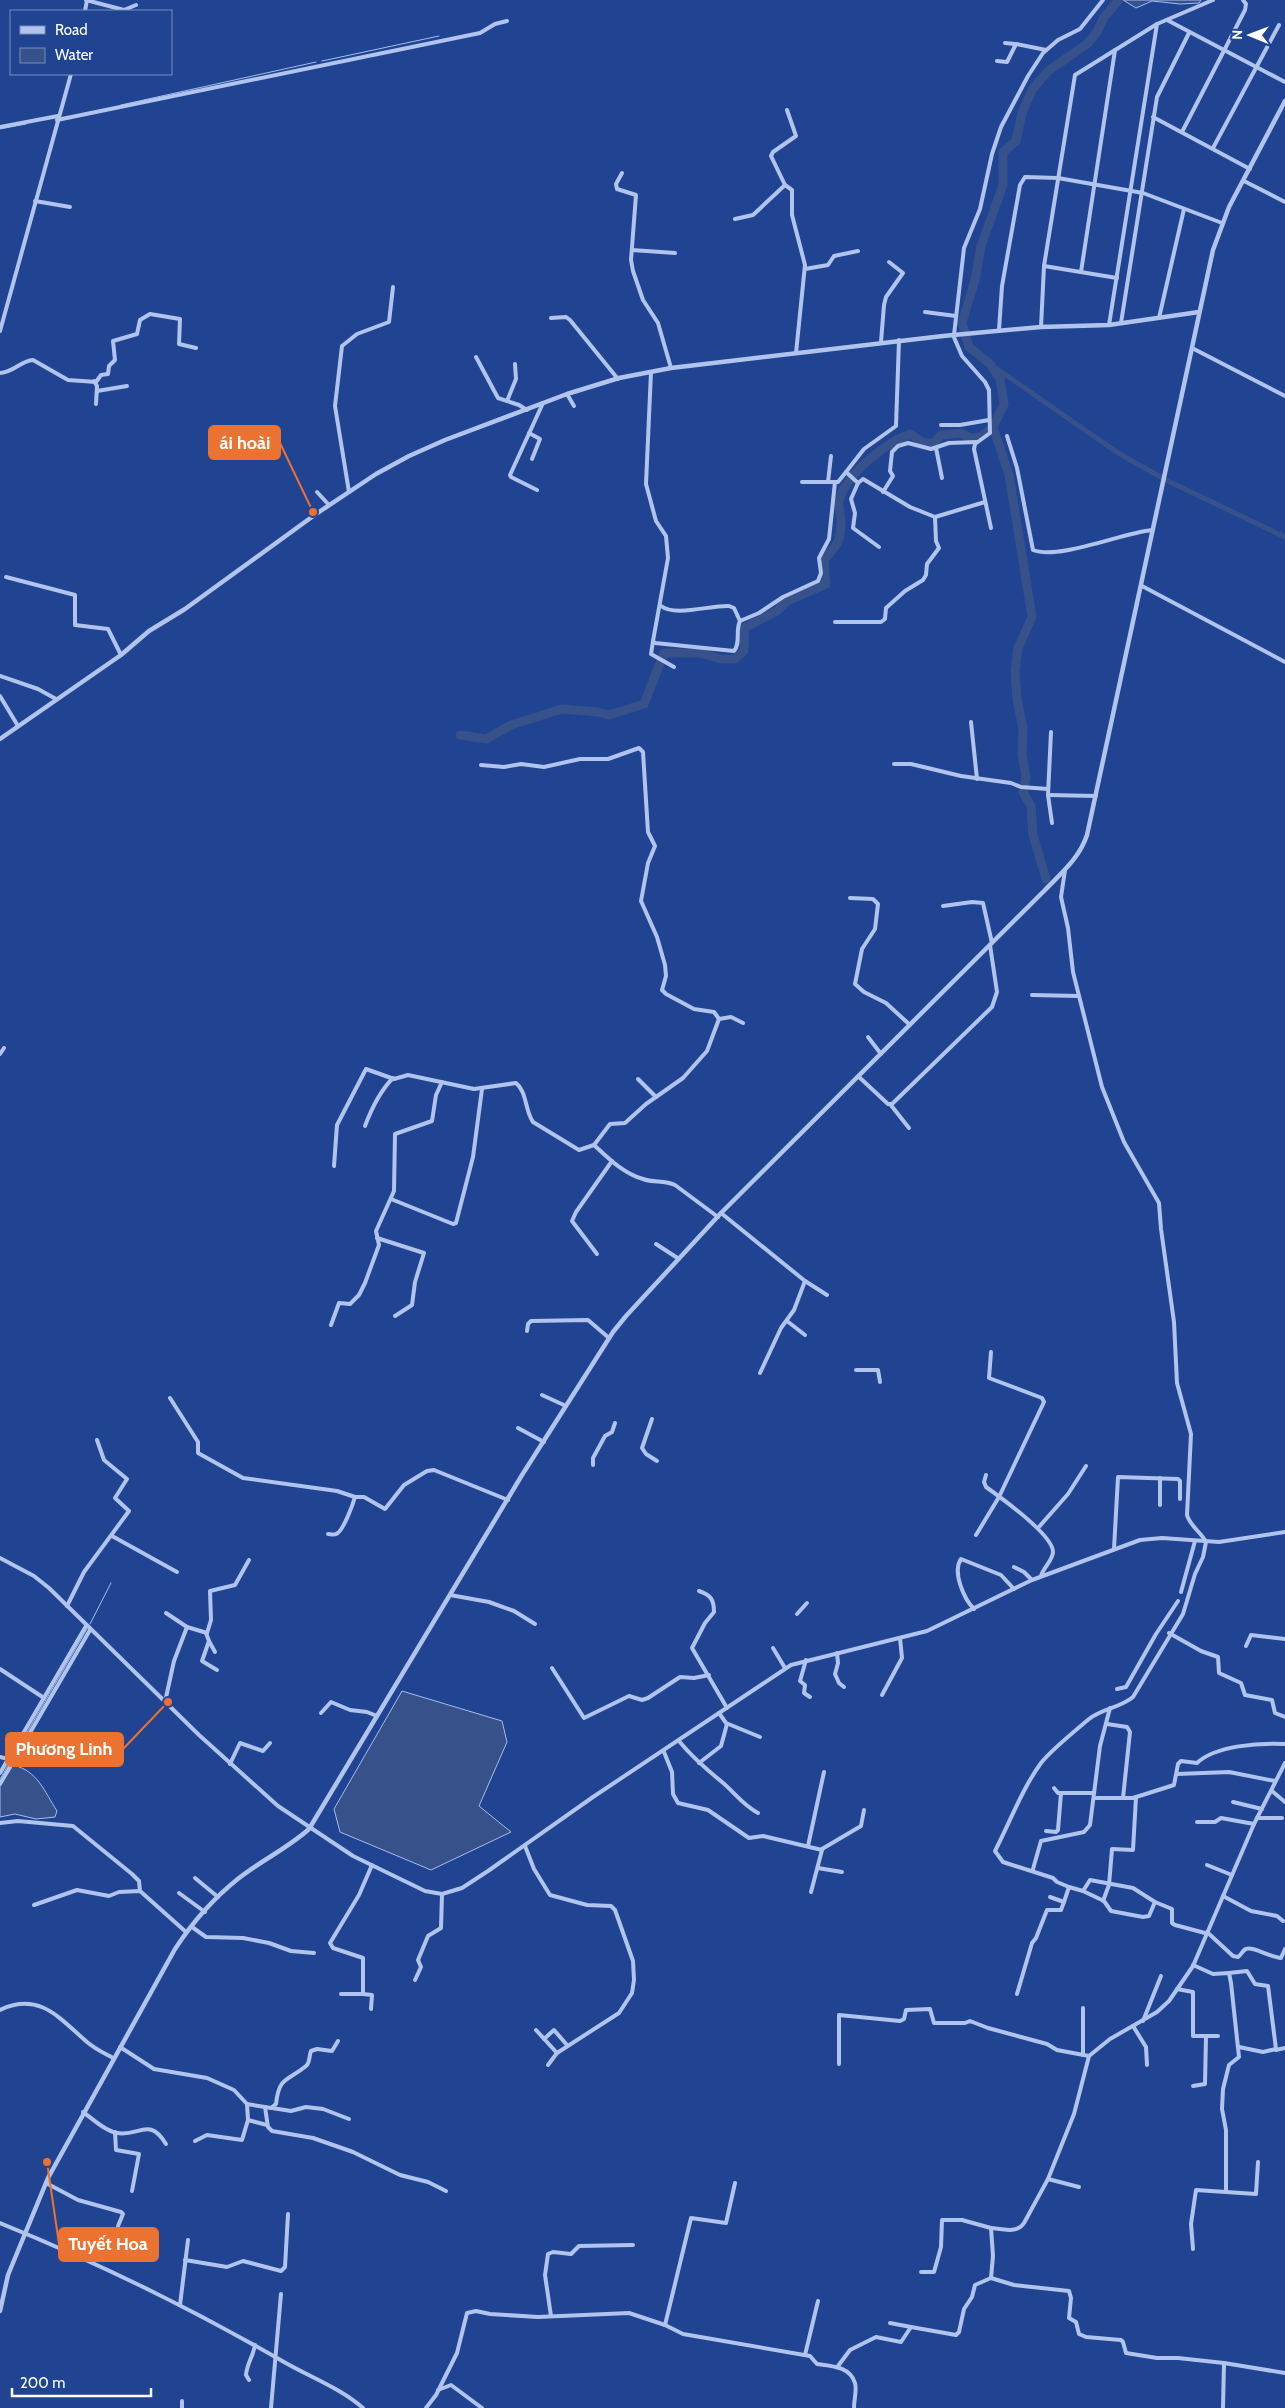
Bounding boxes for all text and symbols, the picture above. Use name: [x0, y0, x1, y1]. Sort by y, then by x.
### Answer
legend: [10, 10, 172, 75]
north arrow: [1225, 10, 1275, 60]
text: Road: [55, 21, 88, 39]
text: N: [1228, 30, 1246, 40]
text: Water: [55, 46, 93, 64]
callout: ái hoài: [209, 426, 280, 459]
text: ái hoài: [220, 432, 270, 454]
callout: Phương Linh: [6, 1733, 123, 1766]
text: Phương Linh: [16, 1738, 112, 1760]
callout: Tuyết Hoa: [59, 2228, 158, 2261]
text: Tuyết Hoa: [68, 2233, 148, 2255]
scale bar: [12, 2366, 151, 2398]
text: 200 m: [20, 2374, 65, 2392]

